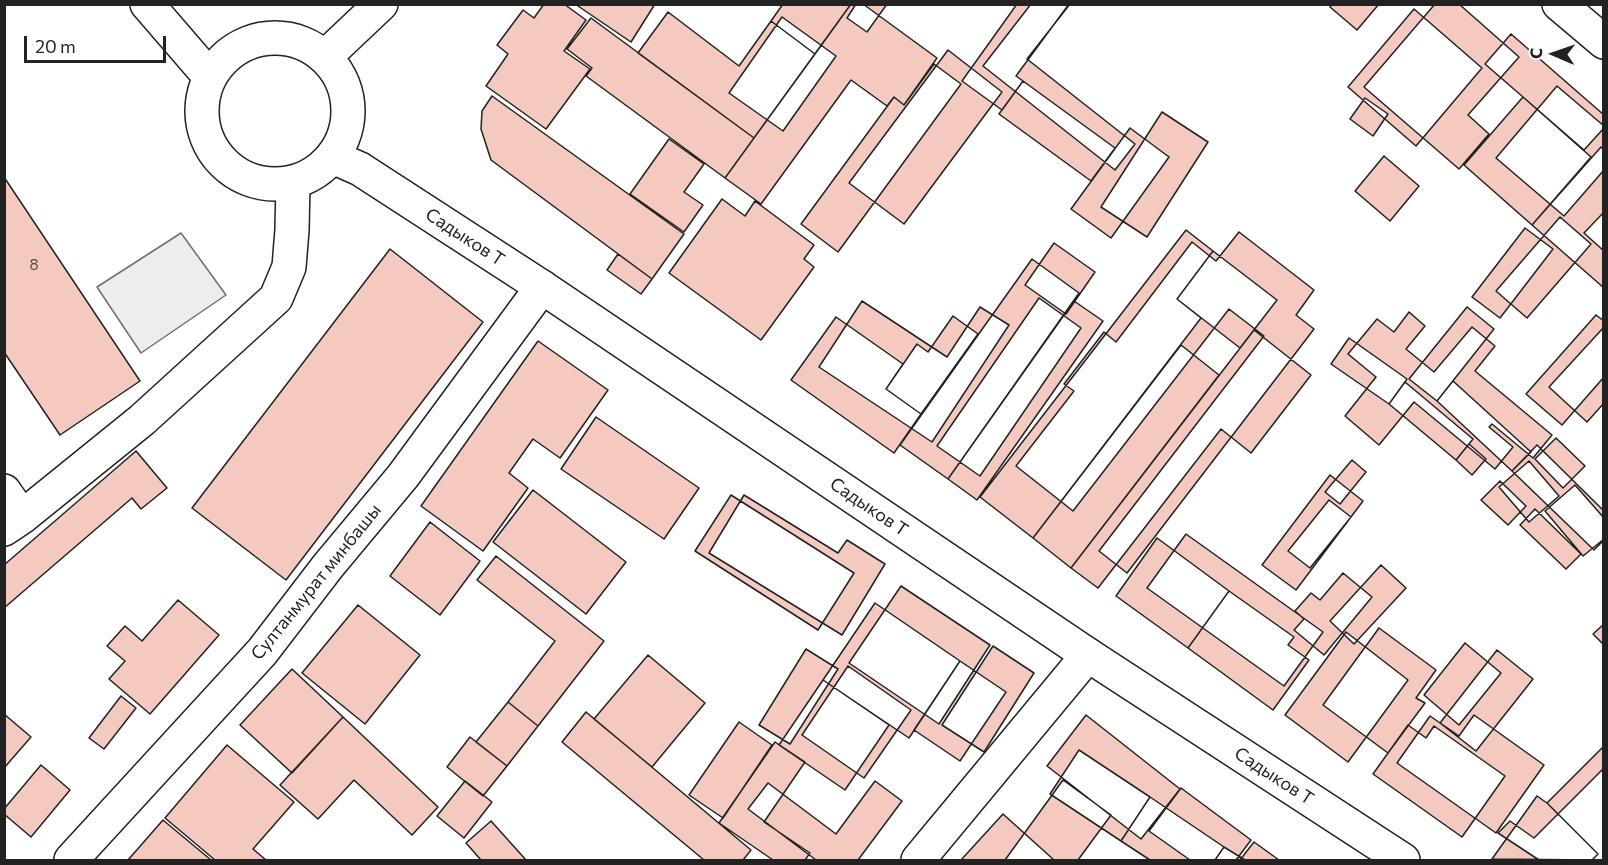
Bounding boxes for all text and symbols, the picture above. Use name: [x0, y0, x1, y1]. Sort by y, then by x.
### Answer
scale bar: [27, 24, 170, 62]
north arrow: [1524, 24, 1584, 84]
text: 20 m: [35, 35, 76, 57]
text: С: [1526, 48, 1545, 59]
street label: Садыков Т: [421, 204, 509, 270]
house number: 8: [29, 256, 39, 274]
street label: Садыков Т: [826, 473, 912, 541]
street label: Султанмурат минбашы: [246, 500, 386, 664]
street label: Садыков Т: [1230, 743, 1318, 809]

